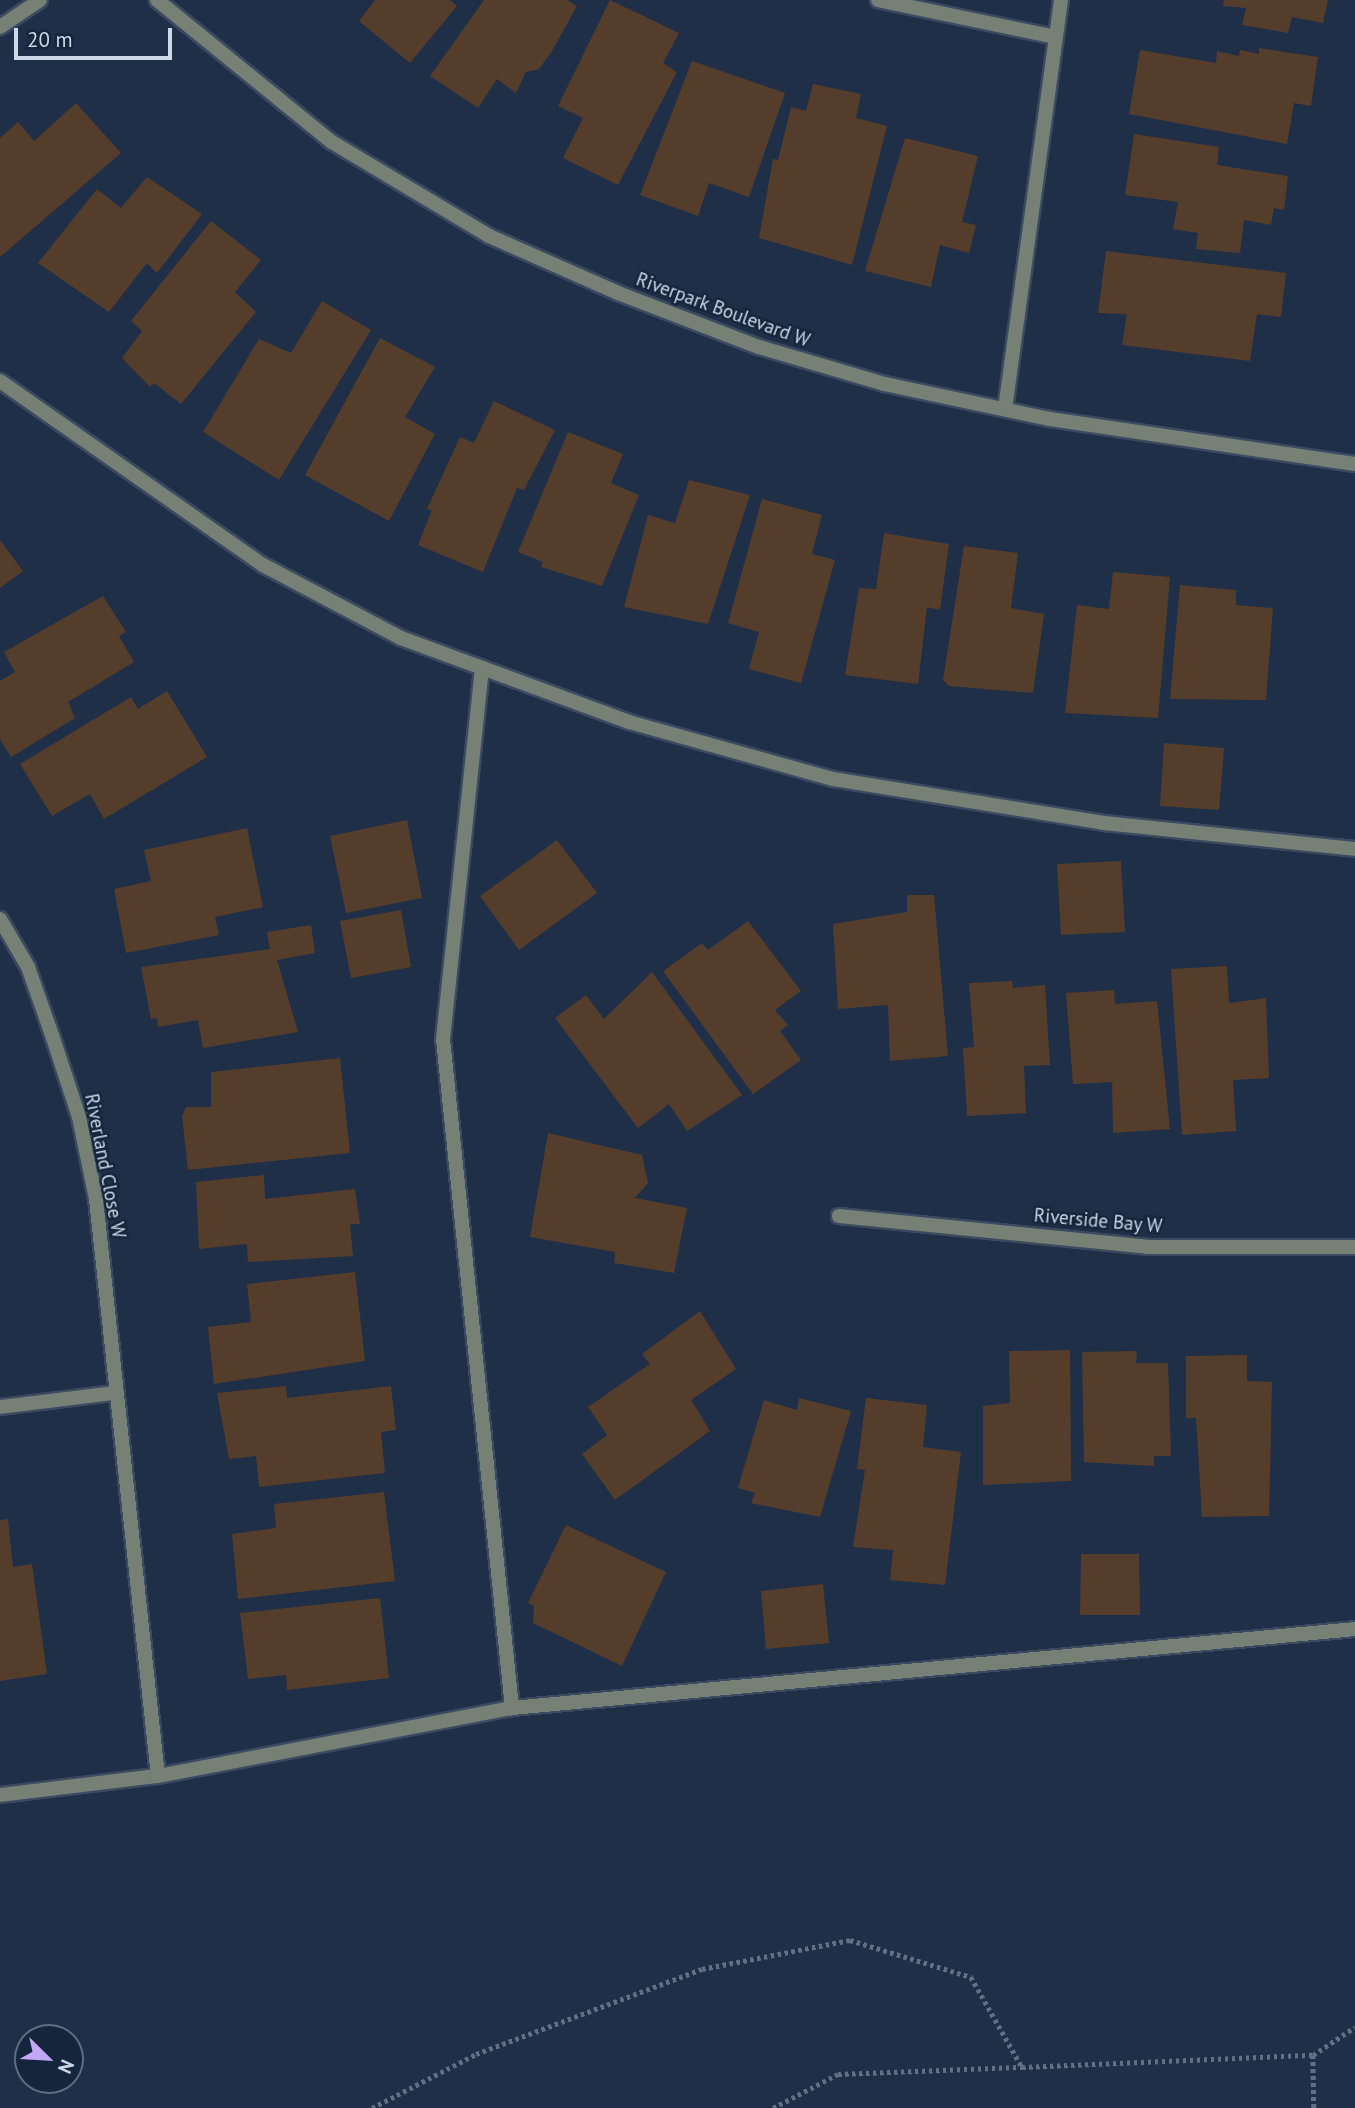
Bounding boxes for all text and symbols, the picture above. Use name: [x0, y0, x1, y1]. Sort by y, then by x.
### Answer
scale bar: [18, 14, 175, 58]
text: 20 m: [27, 26, 73, 53]
street label: Riverpark Boulevard W: [633, 268, 813, 352]
street label: Riverland Close W: [80, 1092, 130, 1240]
street label: Riverside Bay W: [1032, 1204, 1164, 1238]
north arrow: [14, 2024, 84, 2094]
text: N: [53, 2056, 80, 2077]

